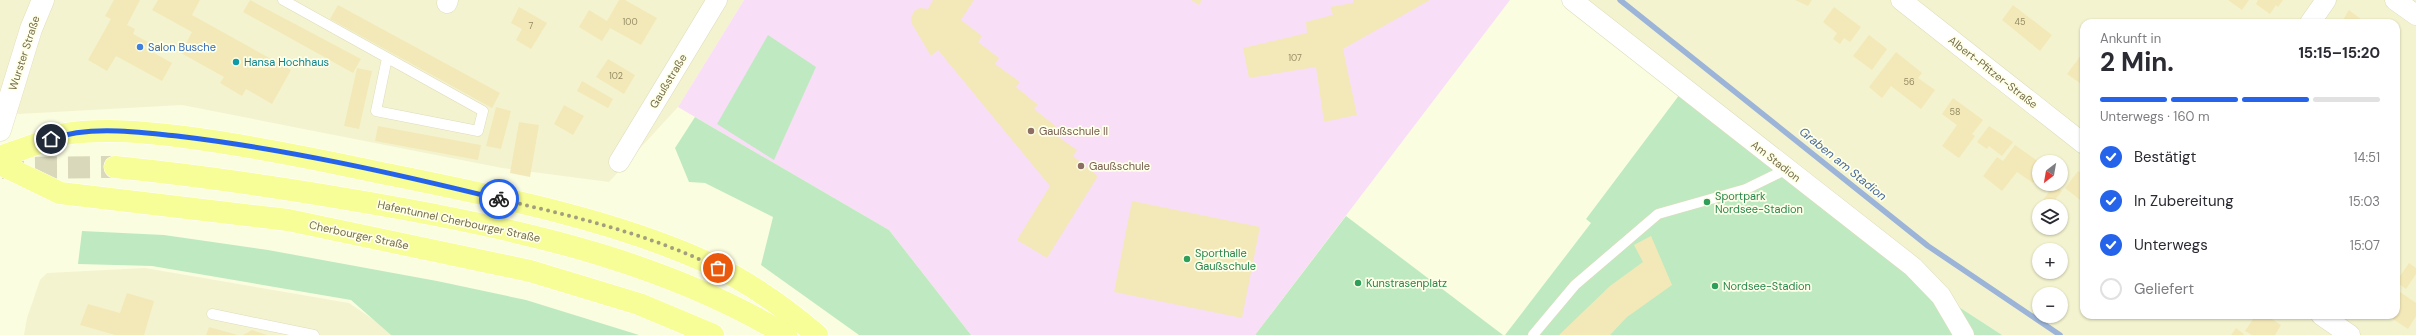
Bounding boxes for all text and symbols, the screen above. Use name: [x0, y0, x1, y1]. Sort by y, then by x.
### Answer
street label: Wurster Straße: [5, 14, 43, 92]
house number: 100: [622, 16, 638, 28]
house number: 45: [2015, 16, 2025, 28]
house number: 7: [529, 20, 534, 32]
text: Ankunft in: [2100, 30, 2161, 47]
street label: Albert-Pfitzer-Straße: [1946, 33, 2040, 111]
place label: Salon Busche: [148, 40, 216, 54]
marker: Salon Busche: [135, 42, 145, 52]
text: 15:15–15:20: [2298, 43, 2380, 63]
text: 2 Min.: [2100, 45, 2174, 79]
street label: Gaußstraße: [646, 51, 690, 111]
house number: 107: [1288, 52, 1302, 64]
place label: Hansa Hochhaus: [244, 55, 329, 69]
marker: Hansa Hochhaus: [231, 57, 241, 67]
house number: 102: [609, 70, 623, 82]
house number: 56: [1903, 76, 1915, 88]
house number: 58: [1950, 106, 1960, 118]
text: Unterwegs · 160 m: [2100, 108, 2210, 125]
pin: [34, 122, 68, 156]
place label: Gaußschule II: [1039, 124, 1108, 138]
water label: Graben am Stadion: [1796, 124, 1890, 204]
marker: Gaußschule II: [1026, 126, 1036, 136]
icon: home: [40, 128, 62, 150]
street label: Am Stadion: [1748, 137, 1804, 185]
icon: check: [2100, 146, 2122, 168]
text: Bestätigt: [2134, 147, 2196, 167]
text: 14:51: [2353, 149, 2380, 166]
north arrow: [2032, 155, 2068, 191]
map controls: [2032, 155, 2068, 323]
place label: Gaußschule: [1089, 159, 1150, 173]
marker: Gaußschule: [1076, 161, 1086, 171]
courier: [479, 179, 519, 219]
icon: bike: [488, 188, 510, 210]
place label: Sportpark Nordsee-Stadion: [1715, 189, 1803, 216]
icon: check: [2100, 190, 2122, 212]
text: In Zubereitung: [2134, 191, 2234, 211]
text: 15:03: [2349, 193, 2380, 210]
street label: Hafentunnel Cherbourger Straße: [376, 197, 542, 245]
marker: Sportpark Nordsee-Stadion: [1702, 197, 1712, 207]
button: layers: [2032, 199, 2068, 235]
street label: Cherbourger Straße: [308, 218, 410, 252]
icon: check: [2100, 234, 2122, 256]
text: Unterwegs: [2134, 235, 2208, 255]
text: 15:07: [2350, 237, 2380, 254]
button: +: [2032, 243, 2068, 279]
place label: Sporthalle Gaußschule: [1195, 246, 1256, 273]
pin: [701, 251, 735, 285]
marker: Sporthalle Gaußschule: [1182, 254, 1192, 264]
icon: bag: [707, 257, 729, 279]
place label: Kunstrasenplatz: [1366, 276, 1447, 290]
marker: Kunstrasenplatz: [1353, 278, 1363, 288]
place label: Nordsee-Stadion: [1723, 279, 1811, 293]
text: Geliefert: [2134, 279, 2194, 299]
marker: Nordsee-Stadion: [1710, 281, 1720, 291]
button: −: [2032, 287, 2068, 323]

